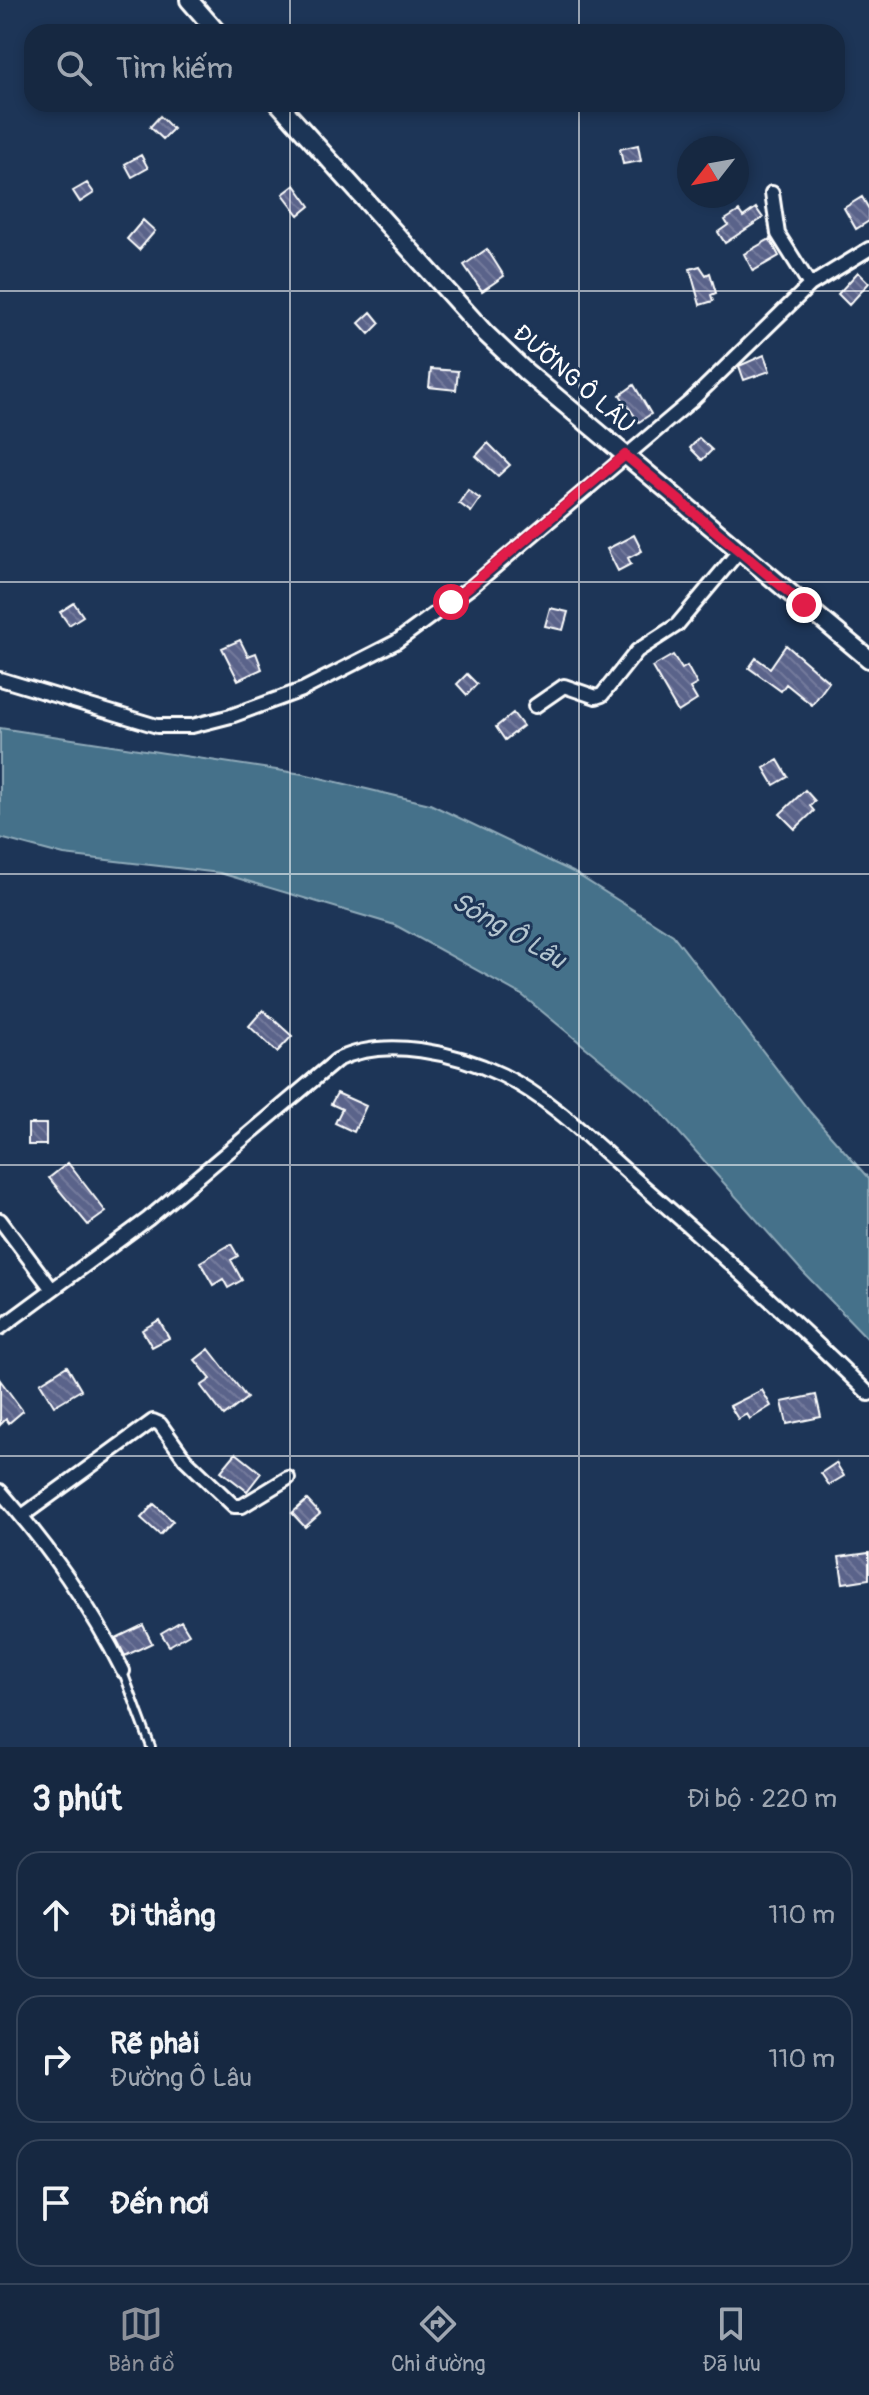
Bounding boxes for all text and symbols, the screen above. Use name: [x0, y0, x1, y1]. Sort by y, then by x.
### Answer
search box: [24, 24, 845, 112]
icon: search: [52, 46, 96, 90]
text: Tìm kiếm: [116, 50, 233, 87]
north arrow: [677, 136, 749, 208]
street label: ĐƯỜNG Ô LÂU: [507, 319, 640, 440]
route start: [433, 584, 469, 620]
route end: [786, 587, 822, 623]
water label: Sông Ô Lâu: [446, 886, 573, 977]
text: 3 phút: [32, 1778, 122, 1821]
text: Đi bộ · 220 m: [687, 1783, 837, 1815]
icon: ahead: [34, 1893, 78, 1937]
text: Đi thẳng: [110, 1897, 216, 1934]
text: 110 m: [768, 1899, 835, 1931]
text: Rẽ phải: [110, 2025, 199, 2062]
icon: right: [34, 2037, 78, 2081]
text: 110 m: [768, 2043, 835, 2075]
text: Đường Ô Lâu: [110, 2062, 252, 2094]
icon: arrive: [34, 2181, 78, 2225]
text: Đến nơi: [110, 2185, 208, 2222]
tab: Bản đồ: [108, 2302, 175, 2378]
tab: Chỉ đường: [391, 2302, 486, 2378]
tab: Đã lưu: [702, 2302, 761, 2378]

